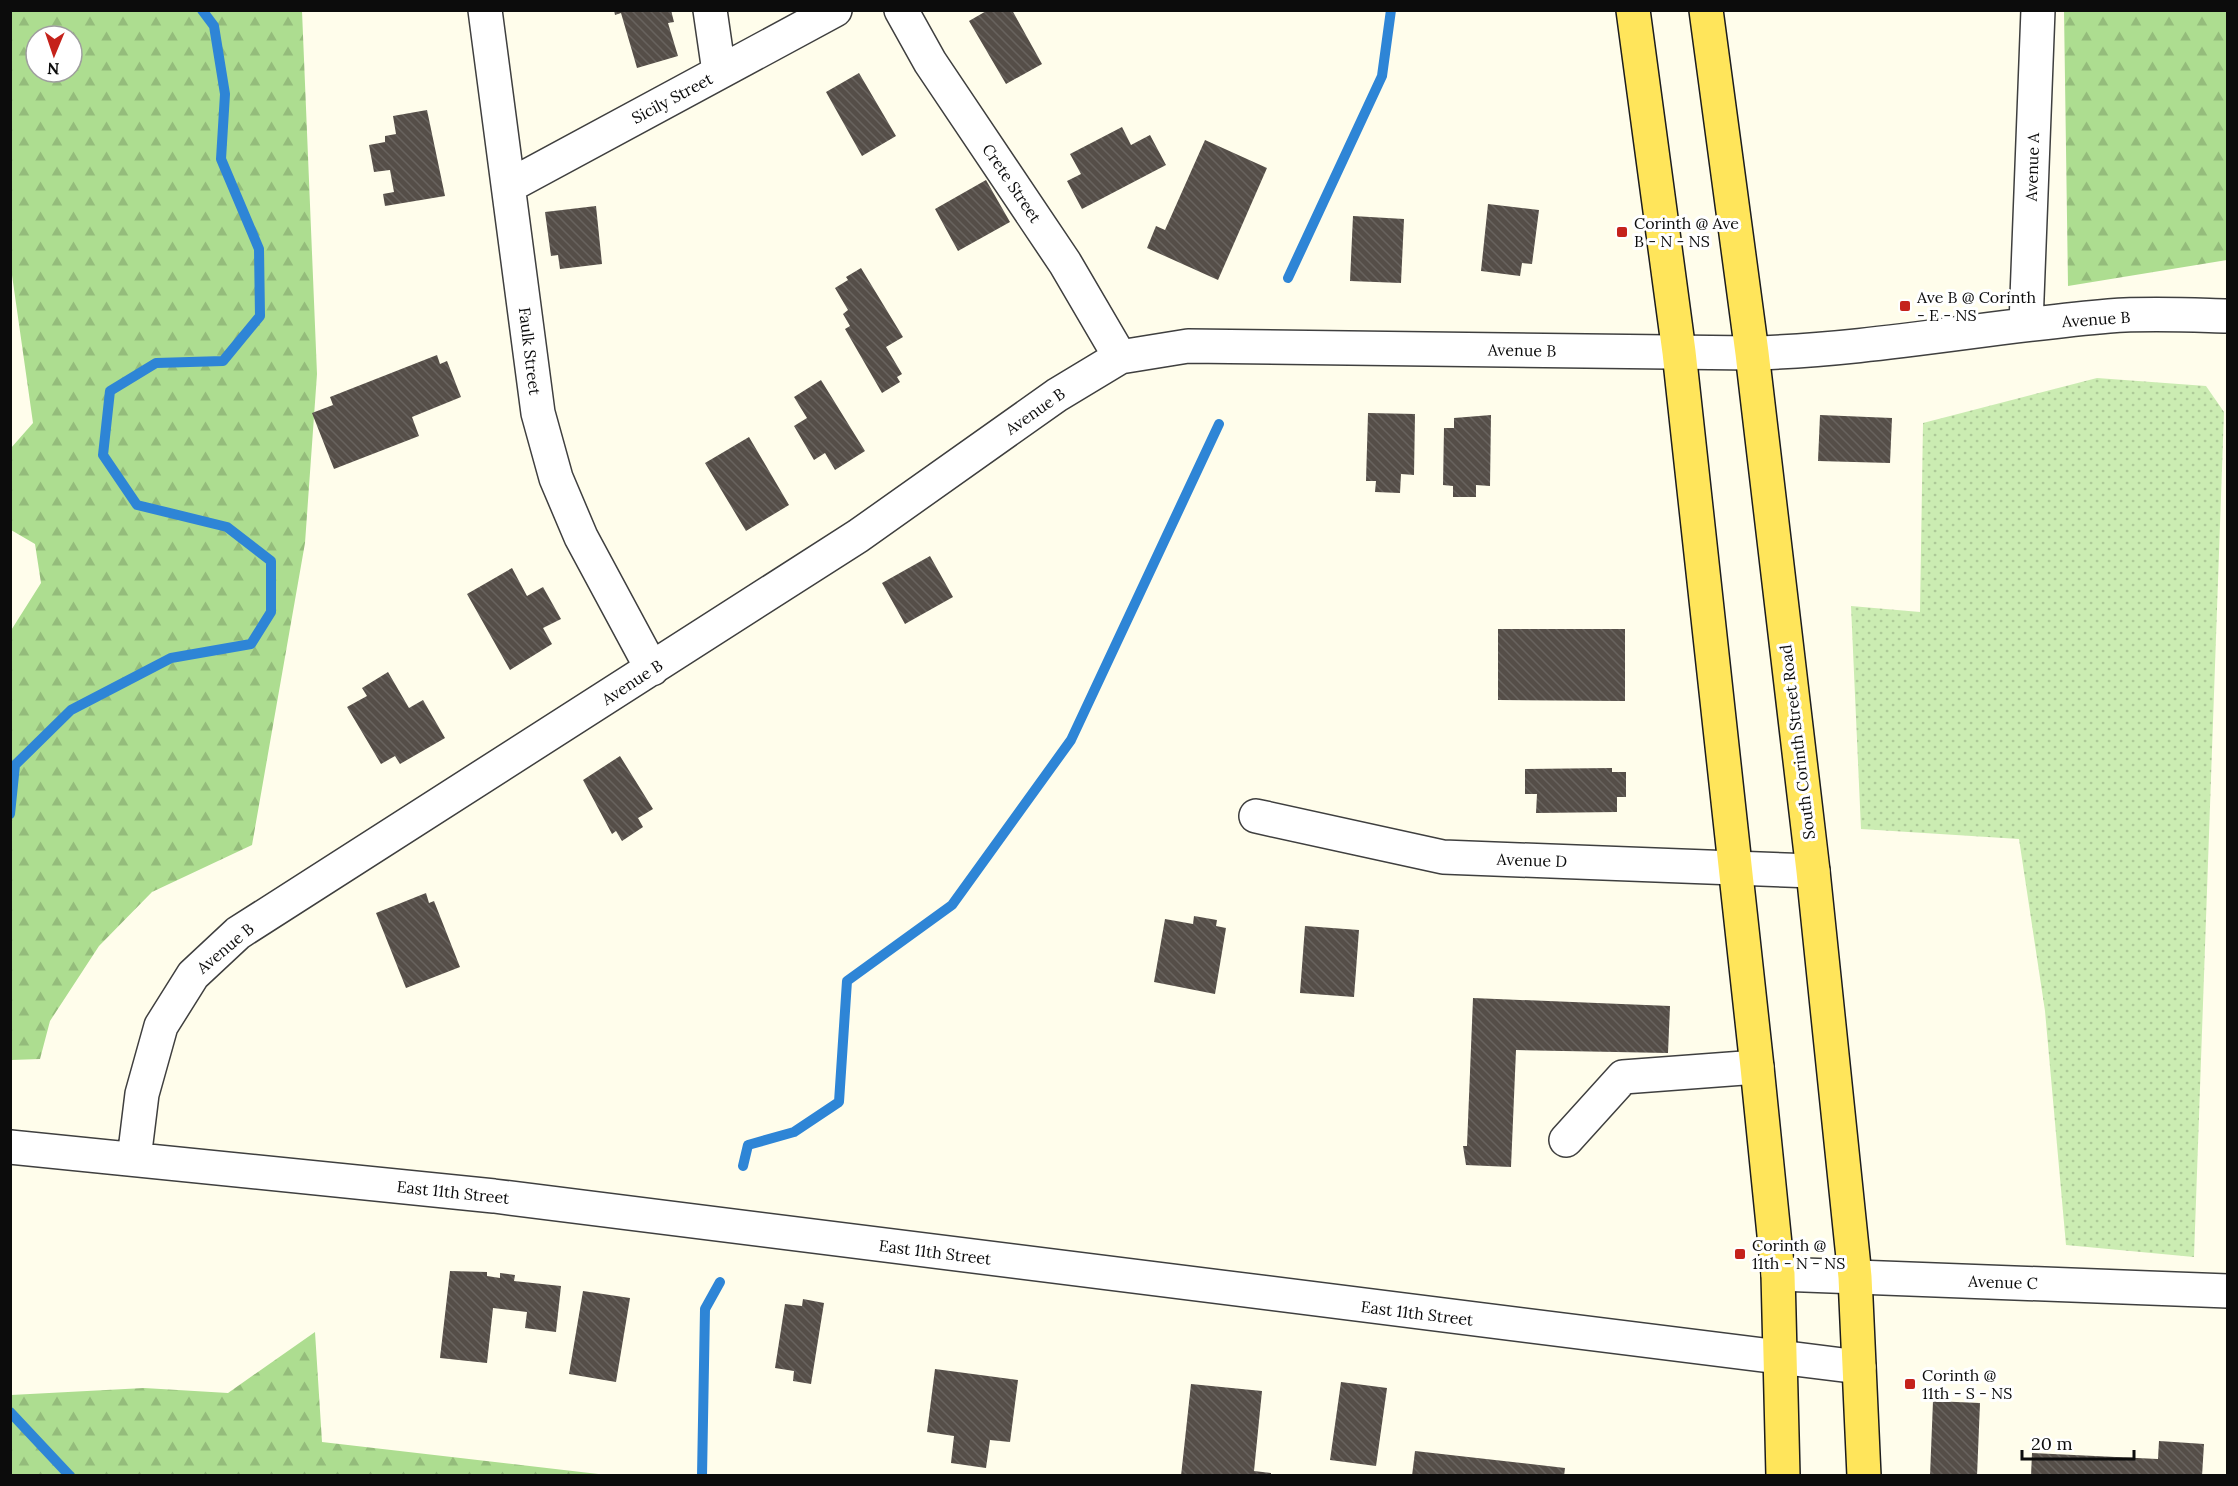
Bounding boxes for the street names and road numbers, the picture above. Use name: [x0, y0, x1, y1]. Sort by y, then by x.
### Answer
street label: Sicily Street: [628, 68, 717, 128]
street label: Avenue A: [2021, 131, 2043, 203]
street label: Crete Street: [978, 140, 1046, 227]
street label: Faulk Street: [515, 306, 545, 397]
street label: Avenue B: [2060, 307, 2131, 331]
street label: Avenue B: [1487, 339, 1556, 361]
street label: Avenue B: [1000, 383, 1069, 439]
street label: South Corinth Street Road: [1775, 643, 1819, 841]
street label: Avenue B: [597, 655, 666, 710]
street label: Avenue D: [1495, 849, 1568, 871]
street label: Avenue B: [192, 918, 258, 978]
street label: East 11th Street: [396, 1176, 511, 1208]
street label: East 11th Street: [878, 1235, 993, 1269]
street label: Avenue C: [1967, 1271, 2038, 1293]
street label: East 11th Street: [1360, 1296, 1475, 1330]

